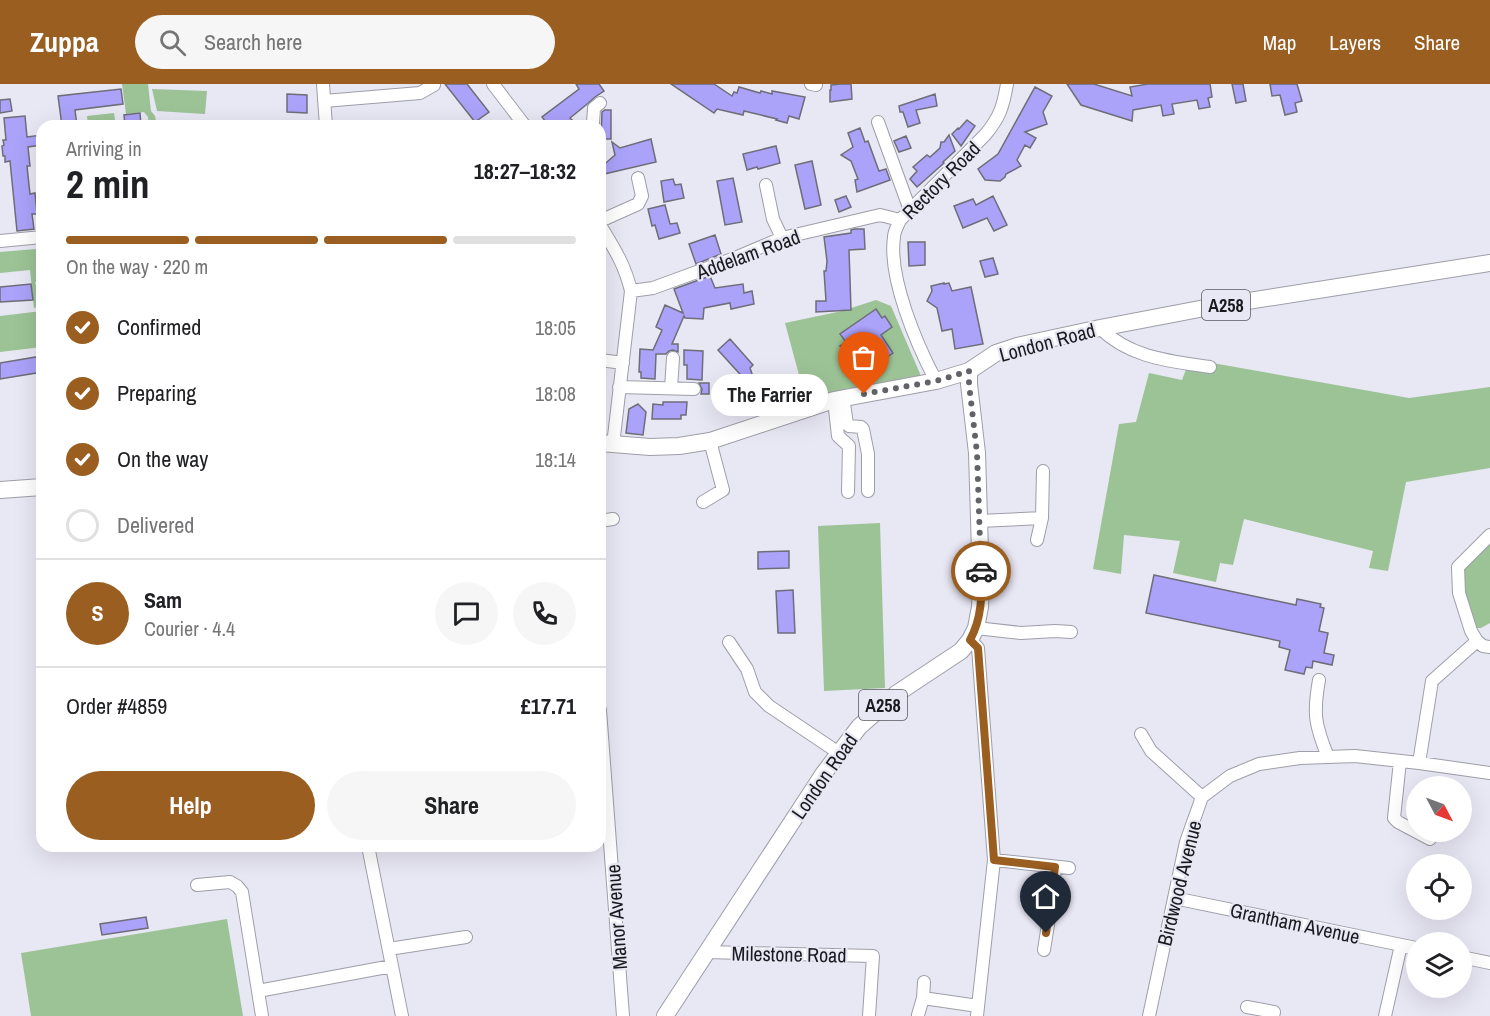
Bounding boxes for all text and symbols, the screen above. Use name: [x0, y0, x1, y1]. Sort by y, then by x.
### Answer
search box: [135, 15, 555, 69]
text: Zuppa: [30, 23, 99, 61]
icon: search: [156, 26, 189, 59]
text: Search here: [204, 27, 302, 57]
text: Map: [1263, 28, 1296, 57]
text: Layers: [1329, 28, 1381, 57]
text: Share: [1414, 28, 1460, 57]
text: Arriving in: [66, 135, 142, 162]
street label: Rectory Road: [896, 135, 986, 225]
text: 18:27–18:32: [474, 156, 576, 186]
text: 2 min: [66, 158, 150, 210]
street label: Addelam Road: [691, 223, 804, 286]
text: On the way · 220 m: [66, 253, 208, 280]
road number: A258: [1202, 290, 1250, 320]
icon: check: [66, 311, 99, 344]
text: Confirmed: [117, 312, 201, 342]
text: 18:05: [535, 314, 576, 341]
street label: London Road: [996, 316, 1098, 368]
pin: [838, 332, 889, 394]
icon: bag: [847, 341, 880, 374]
callout: The Farrier: [711, 373, 828, 415]
icon: check: [66, 377, 99, 410]
text: Preparing: [117, 378, 196, 408]
text: 18:08: [535, 380, 576, 407]
text: The Farrier: [727, 381, 812, 408]
icon: check: [66, 443, 99, 476]
text: On the way: [117, 444, 208, 474]
text: 18:14: [535, 446, 576, 473]
text: Delivered: [117, 510, 194, 540]
courier: [951, 541, 1011, 601]
icon: car: [965, 555, 998, 588]
button: chat: [435, 582, 498, 645]
button: phone: [513, 582, 576, 645]
text: Sam: [144, 585, 182, 615]
text: S: [91, 598, 104, 628]
text: Courier · 4.4: [144, 615, 235, 642]
road number: A258: [859, 690, 907, 720]
text: Order #4859: [66, 691, 167, 721]
text: £17.71: [521, 691, 576, 721]
street label: London Road: [785, 728, 863, 824]
button: Help: [66, 771, 315, 840]
button: Share: [327, 771, 576, 840]
north arrow: [1406, 776, 1472, 842]
map controls: [1406, 776, 1472, 998]
street label: Birdwood Avenue: [1150, 817, 1208, 949]
button: locate: [1406, 854, 1472, 920]
street label: Manor Avenue: [599, 863, 633, 971]
pin: [1020, 871, 1071, 933]
icon: home: [1029, 880, 1062, 913]
street label: Grantham Avenue: [1228, 896, 1362, 950]
button: layers: [1406, 932, 1472, 998]
street label: Milestone Road: [731, 939, 847, 969]

